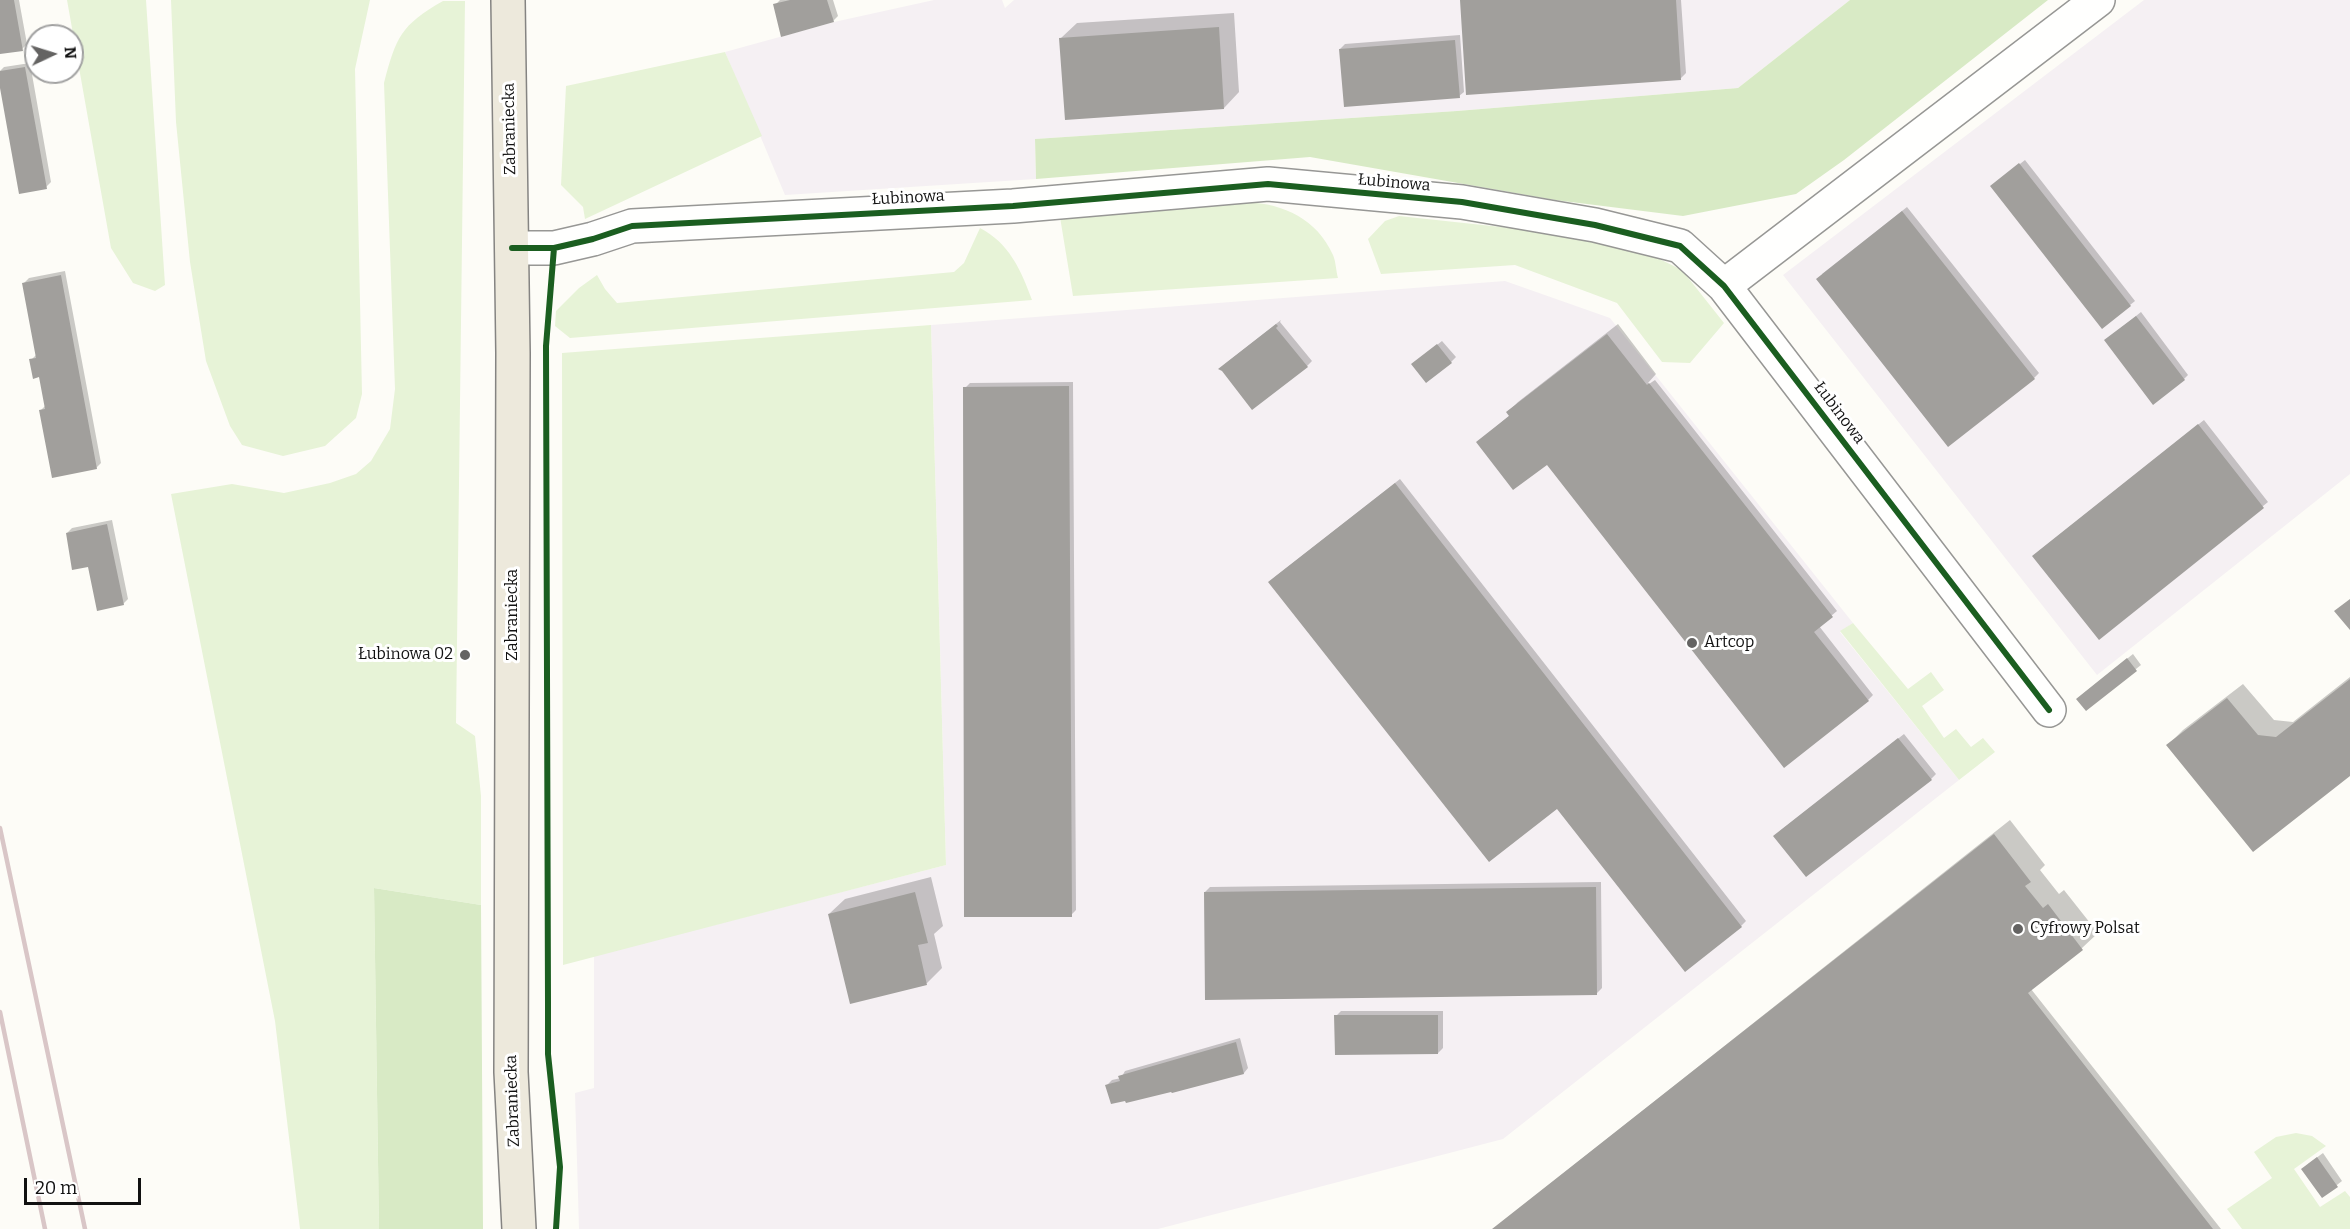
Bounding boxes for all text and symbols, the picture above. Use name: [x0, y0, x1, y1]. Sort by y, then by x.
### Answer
north arrow: [24, 24, 84, 84]
text: N: [61, 46, 80, 60]
street label: Zabraniecka: [500, 83, 520, 175]
street label: Łubinowa: [1357, 170, 1431, 196]
street label: Łubinowa: [871, 187, 945, 209]
street label: Łubinowa: [1809, 378, 1869, 448]
street label: Zabraniecka: [503, 569, 523, 661]
place label: Artcop: [1704, 633, 1754, 653]
marker: Artcop: [1685, 636, 1699, 650]
place label: Łubinowa 02: [358, 645, 453, 665]
marker: Łubinowa 02: [458, 648, 472, 662]
place label: Cyfrowy Polsat: [2030, 919, 2140, 939]
marker: Cyfrowy Polsat: [2011, 922, 2025, 936]
street label: Zabraniecka: [502, 1055, 524, 1147]
scale bar: [27, 1166, 144, 1204]
text: 20 m: [35, 1177, 77, 1199]

